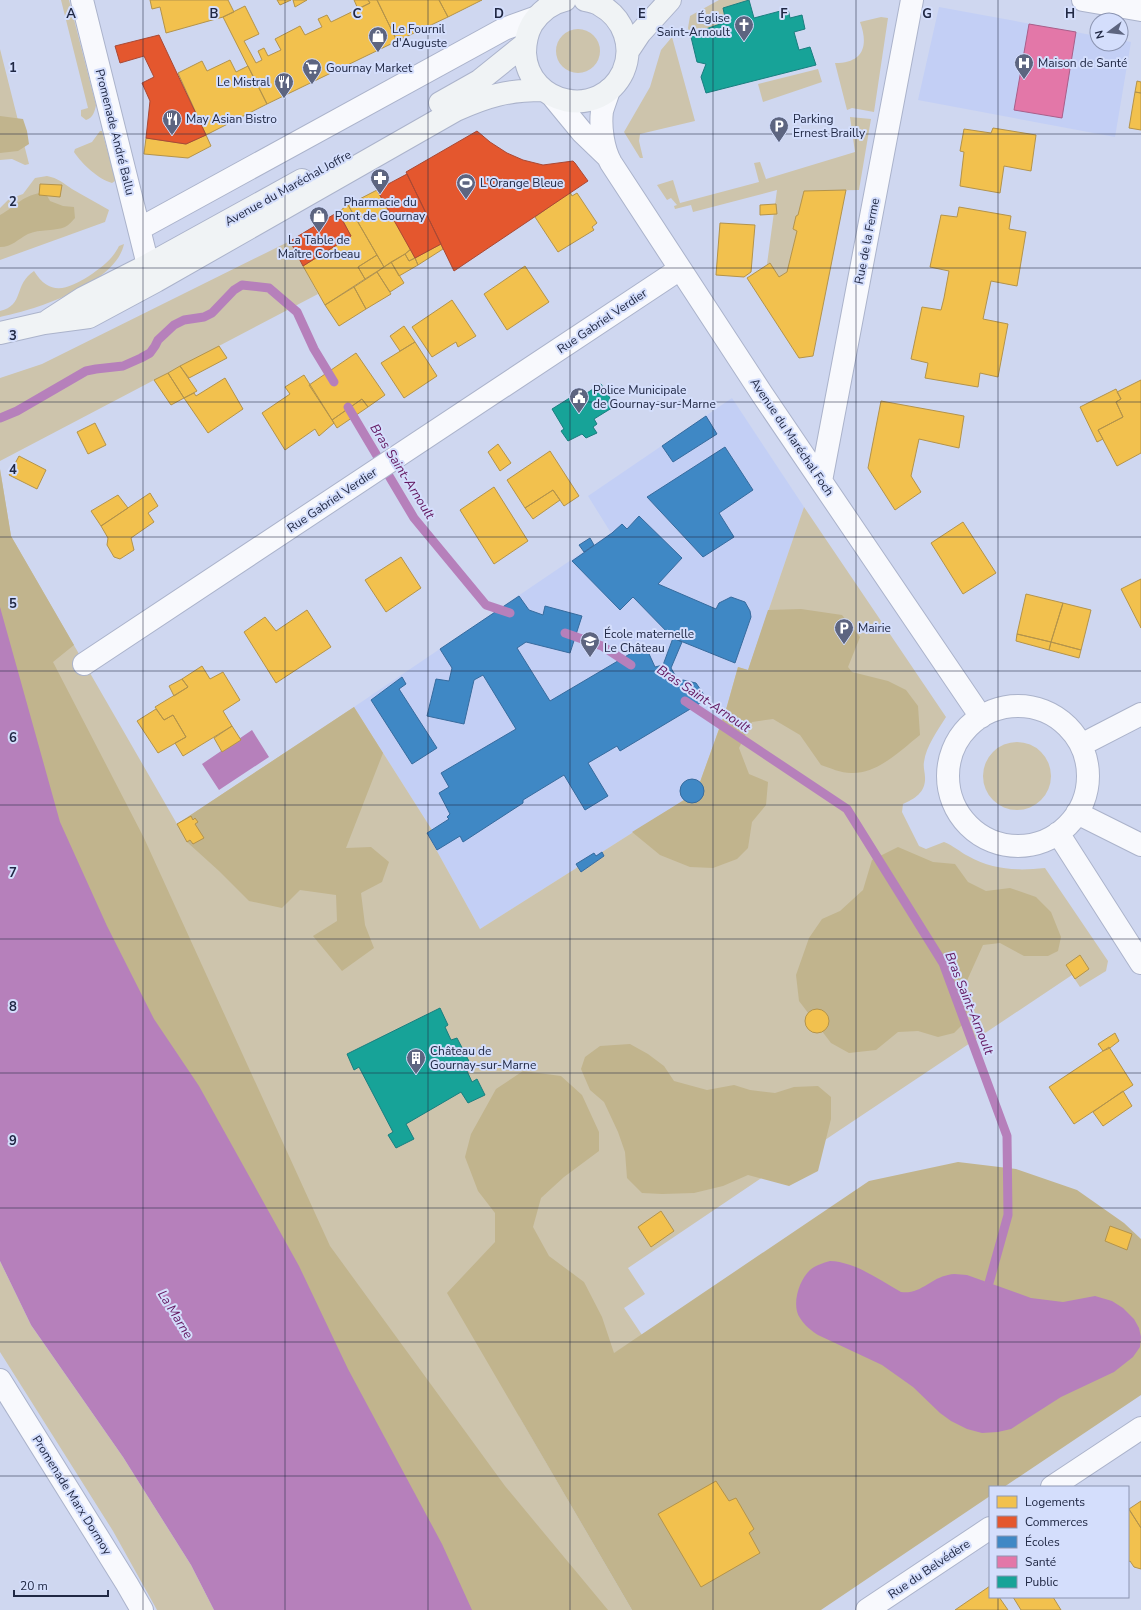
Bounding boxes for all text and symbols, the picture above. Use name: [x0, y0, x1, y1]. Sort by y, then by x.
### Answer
text: A: [66, 5, 76, 23]
text: B: [210, 5, 219, 23]
text: C: [353, 5, 362, 23]
text: D: [494, 5, 504, 23]
text: E: [638, 5, 646, 23]
text: F: [780, 5, 788, 23]
text: G: [922, 5, 932, 23]
text: H: [1065, 5, 1075, 23]
place label: Église Saint-Arnoult: [657, 10, 731, 40]
north arrow: [1089, 12, 1129, 52]
church icon: Église Saint-Arnoult: [733, 14, 755, 42]
place label: Le Fournil d'Auguste: [392, 21, 447, 51]
shop icon: Le Fournil d'Auguste: [367, 25, 389, 53]
text: N: [1092, 29, 1108, 40]
hospital icon: Maison de Santé: [1013, 52, 1035, 80]
place label: Maison de Santé: [1038, 55, 1127, 71]
supermarket icon: Gournay Market: [301, 57, 323, 85]
text: 1: [9, 59, 17, 77]
place label: Gournay Market: [326, 60, 413, 76]
street label: Promenade André Ballu: [92, 67, 138, 197]
restaurant icon: Le Mistral: [273, 71, 295, 99]
place label: Le Mistral: [217, 74, 270, 90]
restaurant icon: May Asian Bistro: [161, 108, 183, 136]
place label: May Asian Bistro: [186, 111, 277, 127]
place label: Parking Ernest Brailly: [793, 111, 866, 141]
parking icon: Parking Ernest Brailly: [768, 115, 790, 143]
street label: Avenue du Maréchal Joffre: [222, 147, 354, 229]
pharmacy icon: Pharmacie du Pont de Gournay: [369, 167, 391, 195]
sports icon: L'Orange Bleue: [455, 172, 477, 200]
place label: L'Orange Bleue: [480, 175, 563, 191]
text: 2: [9, 193, 17, 211]
place label: Pharmacie du Pont de Gournay: [335, 194, 426, 224]
street label: Rue de la Ferme: [851, 197, 883, 285]
shop icon: La Table de Maître Corbeau: [308, 205, 330, 233]
place label: La Table de Maître Corbeau: [278, 232, 360, 262]
street label: Rue Gabriel Verdier: [554, 285, 651, 357]
text: 3: [9, 327, 17, 345]
street label: Avenue du Maréchal Foch: [747, 375, 837, 499]
place label: Police Municipale de Gournay-sur-Marne: [593, 382, 716, 412]
public building icon: Police Municipale de Gournay-sur-Marne: [568, 386, 590, 414]
water label: Bras Saint-Arnoult: [366, 420, 439, 523]
text: 4: [9, 461, 17, 479]
street label: Rue Gabriel Verdier: [284, 464, 381, 536]
text: 5: [9, 595, 17, 613]
parking icon: Mairie: [833, 617, 855, 645]
place label: Mairie: [858, 620, 891, 636]
place label: École maternelle Le Château: [604, 626, 694, 656]
school or university icon: École maternelle Le Château: [579, 630, 601, 658]
water label: Bras Saint-Arnoult: [653, 661, 754, 737]
text: 6: [9, 729, 17, 747]
text: 7: [9, 864, 17, 882]
water label: Bras Saint-Arnoult: [940, 949, 998, 1058]
text: 8: [9, 998, 17, 1016]
place label: Château de Gournay-sur-Marne: [430, 1043, 536, 1073]
building icon: Château de Gournay-sur-Marne: [405, 1047, 427, 1075]
text: 9: [9, 1132, 17, 1150]
water label: La Marne: [153, 1287, 197, 1342]
street label: Promenade Marx Dormoy: [29, 1432, 116, 1558]
legend: [989, 1486, 1129, 1598]
text: Logements: [1025, 1494, 1085, 1510]
text: Commerces: [1025, 1514, 1088, 1530]
text: Écoles: [1025, 1534, 1060, 1550]
street label: Rue du Belvédère: [885, 1536, 973, 1602]
text: Santé: [1025, 1554, 1056, 1570]
scale bar: [14, 1572, 108, 1598]
text: Public: [1025, 1574, 1059, 1590]
text: 20 m: [20, 1578, 48, 1594]

